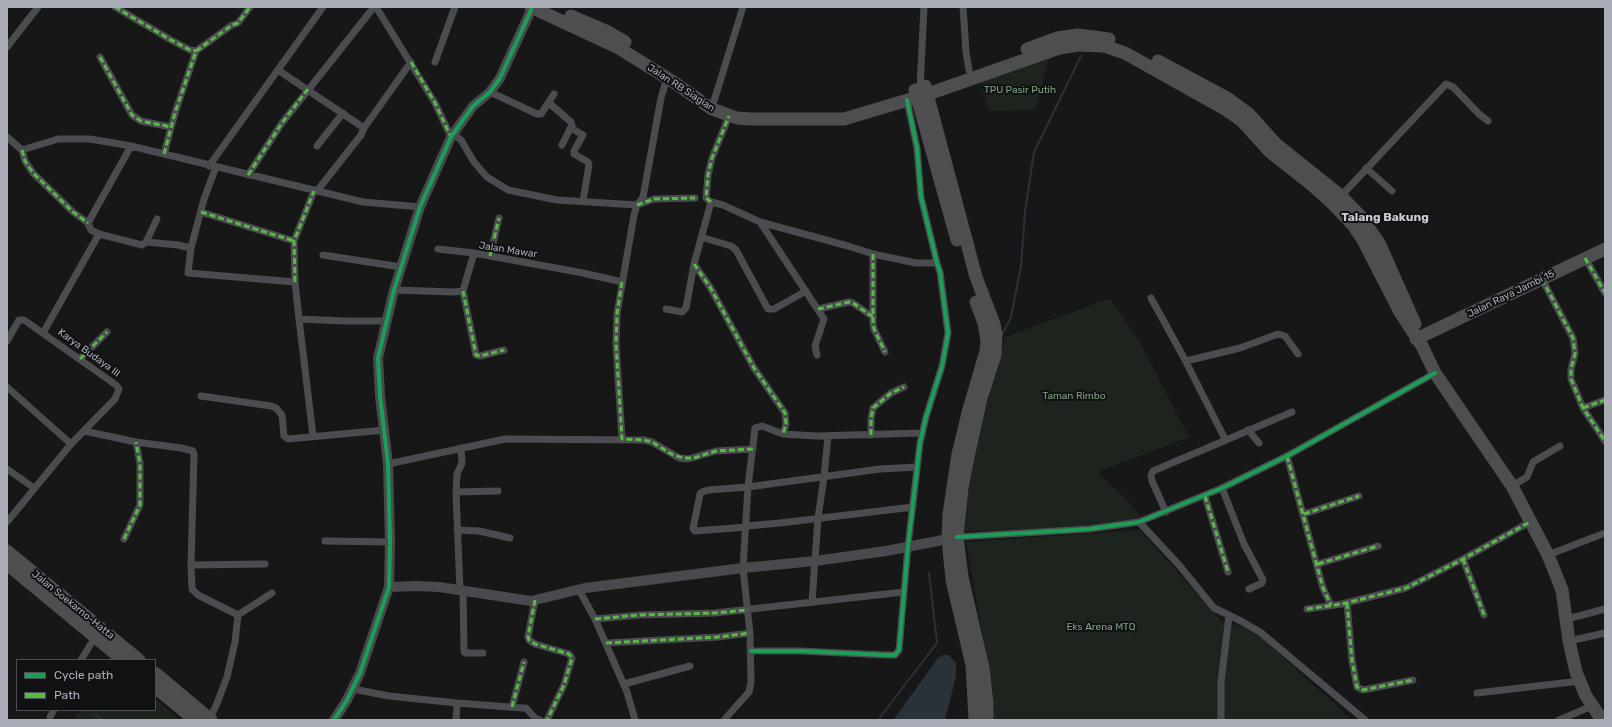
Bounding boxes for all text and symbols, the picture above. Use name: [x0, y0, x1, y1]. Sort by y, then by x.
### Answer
street label: Jalan RB Siagian: [645, 62, 717, 114]
park label: TPU Pasir Putih: [984, 84, 1056, 96]
district label: Talang Bakung: [1341, 211, 1429, 225]
street label: Jalan Mawar: [478, 239, 538, 261]
street label: Jalan Raya Jambi 15: [1466, 268, 1556, 320]
street label: Karya Budaya III: [55, 326, 123, 380]
park label: Taman Rimbo: [1043, 390, 1105, 402]
street label: Jalan Soekarno-Hatta: [29, 568, 117, 642]
park label: Eks Arena MTQ: [1066, 621, 1136, 633]
legend: [16, 659, 156, 711]
text: Cycle path: [54, 668, 113, 682]
text: Path: [54, 688, 80, 702]

